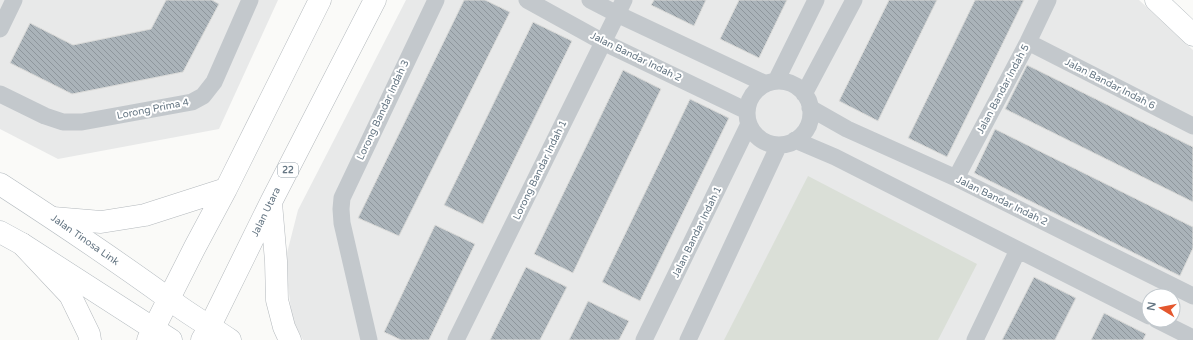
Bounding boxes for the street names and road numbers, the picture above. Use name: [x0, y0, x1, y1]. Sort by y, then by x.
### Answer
street label: Jalan Bandar Indah 2: [589, 30, 683, 84]
street label: Jalan Bandar Indah 5: [974, 42, 1032, 136]
street label: Jalan Bandar Indah 6: [1063, 56, 1157, 112]
street label: Lorong Bandar Indah 3: [354, 58, 412, 162]
street label: Lorong Prima 4: [116, 96, 190, 122]
street label: Lorong Bandar Indah 1: [511, 118, 569, 222]
road number: 22: [278, 163, 298, 177]
street label: Jalan Bandar Indah 2: [955, 174, 1049, 228]
street label: Jalan Utara: [249, 185, 283, 239]
street label: Jalan Bandar Indah 1: [670, 185, 724, 279]
street label: Jalan Tinosa Link: [49, 212, 122, 268]

